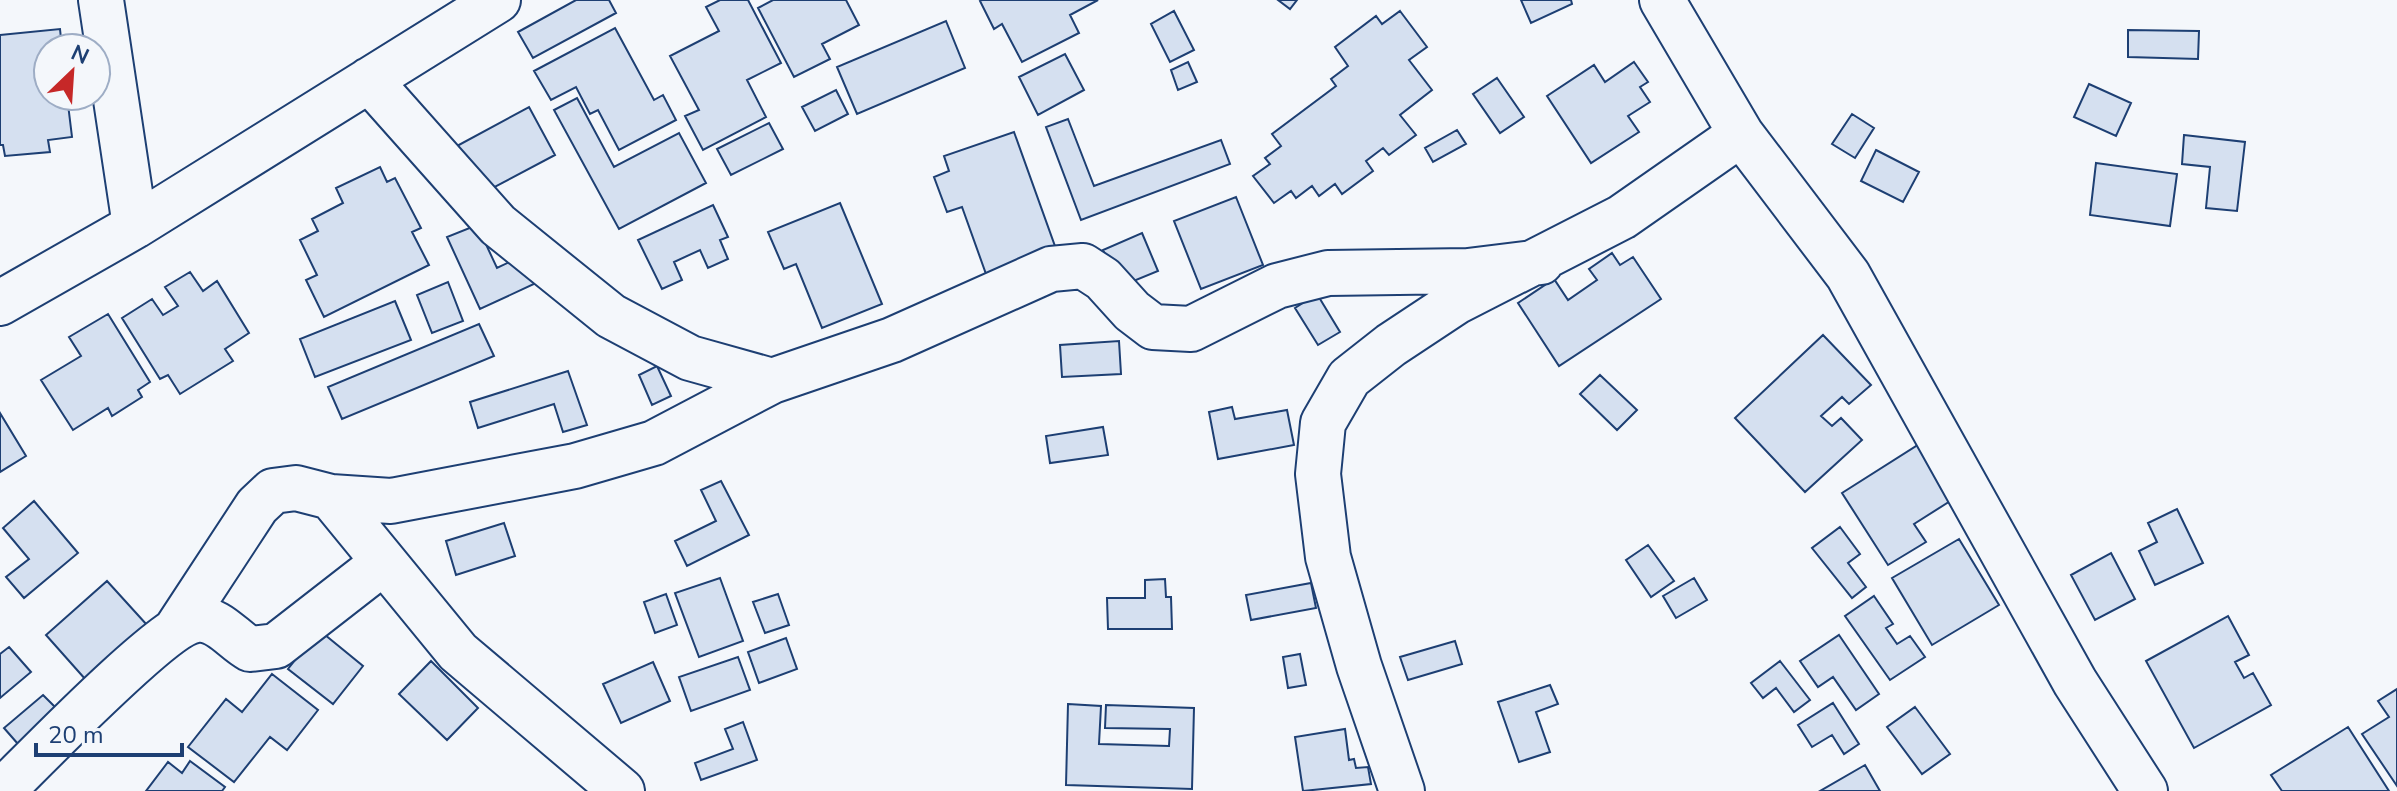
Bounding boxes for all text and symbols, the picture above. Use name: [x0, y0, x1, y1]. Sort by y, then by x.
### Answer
north arrow: [32, 32, 112, 112]
text: N: [66, 38, 94, 72]
scale bar: [36, 707, 182, 757]
text: 20 m: [48, 719, 104, 751]

